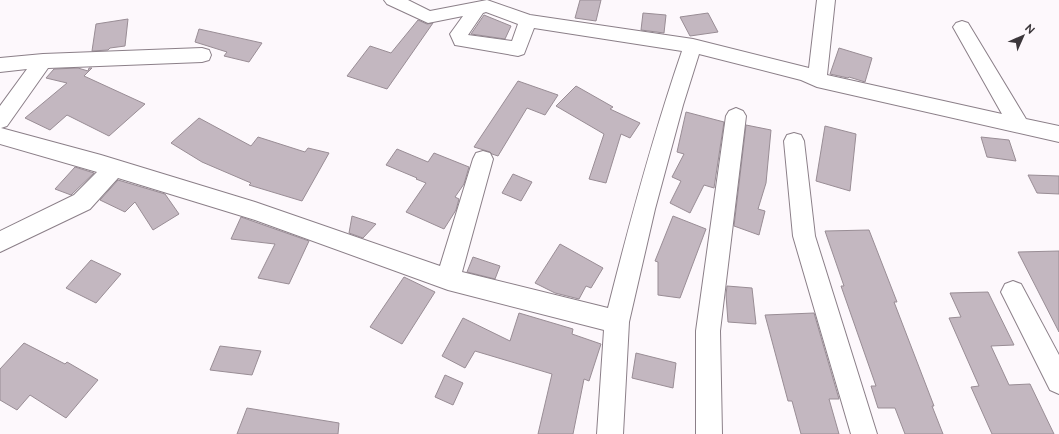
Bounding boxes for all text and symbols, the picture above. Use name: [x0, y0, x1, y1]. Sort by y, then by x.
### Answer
north arrow: [1003, 16, 1043, 56]
text: N: [1022, 22, 1037, 37]

